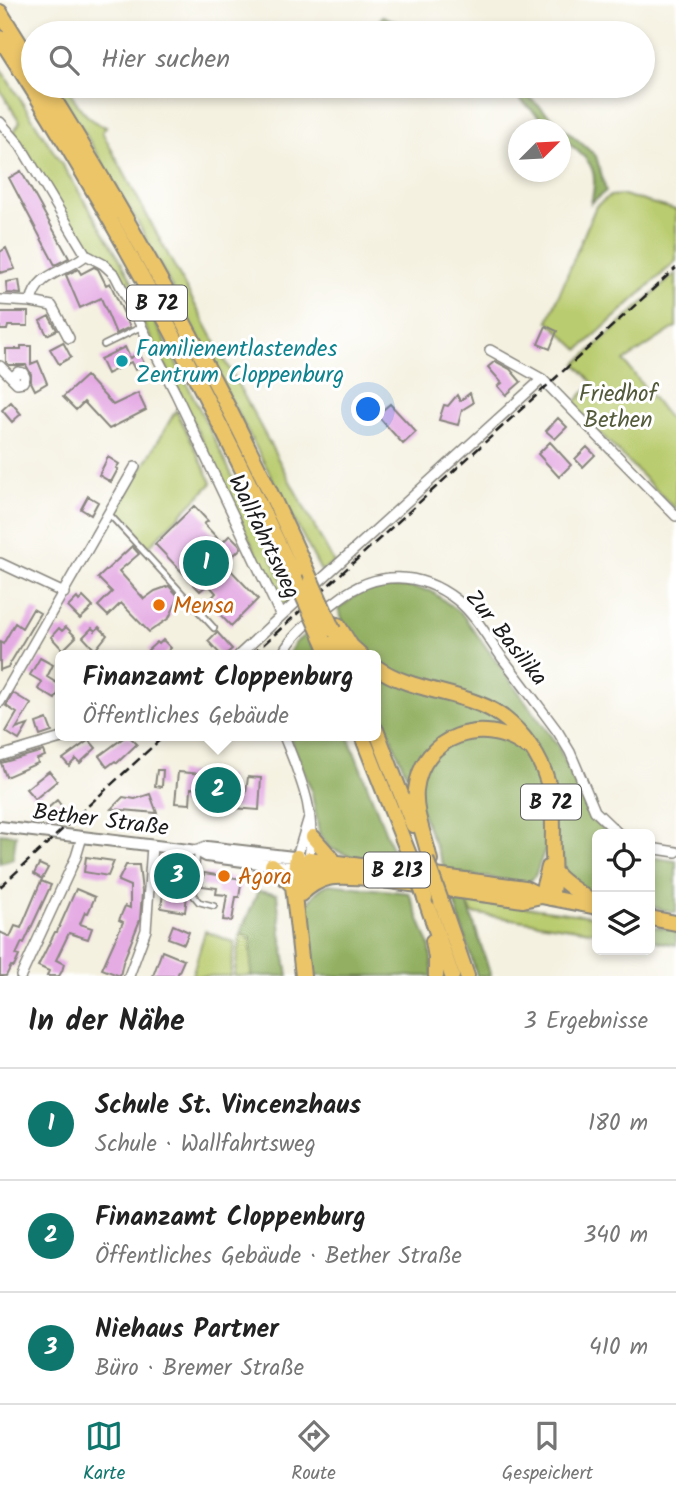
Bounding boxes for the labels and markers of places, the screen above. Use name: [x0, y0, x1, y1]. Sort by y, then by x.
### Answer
place label: Familienentlastendes Zentrum Cloppenburg: [136, 332, 344, 394]
marker: Familienentlastendes Zentrum Cloppenburg: [114, 353, 130, 369]
pin: 1: [183, 537, 229, 589]
place label: Mensa: [173, 589, 234, 625]
marker: Mensa: [151, 597, 167, 613]
pin: 2: [195, 764, 241, 816]
pin: 3: [154, 850, 200, 902]
place label: Agora: [238, 860, 292, 896]
marker: Agora: [216, 868, 232, 884]

